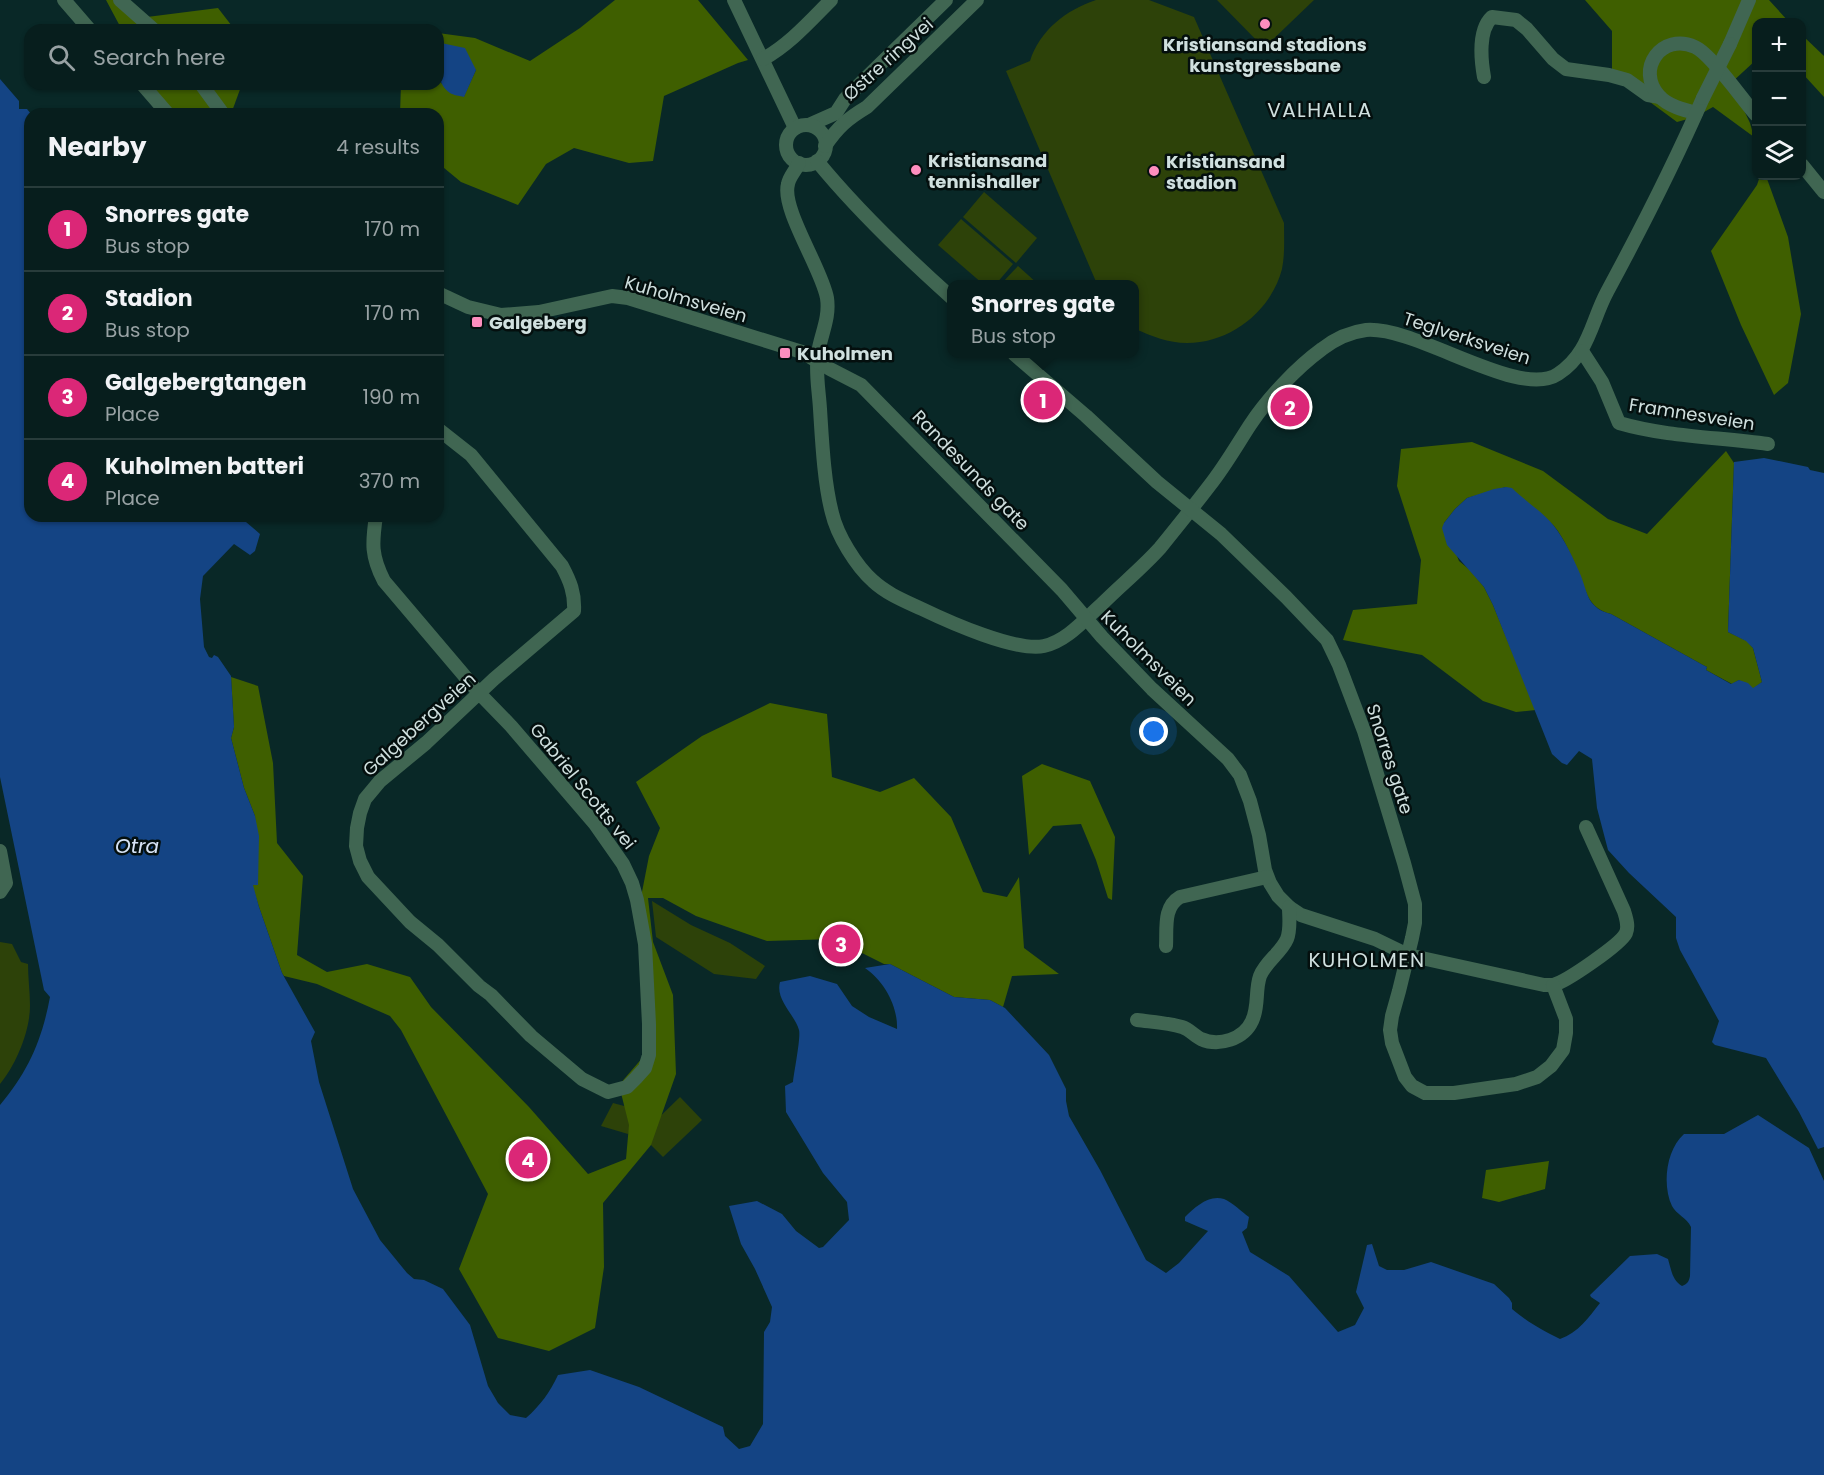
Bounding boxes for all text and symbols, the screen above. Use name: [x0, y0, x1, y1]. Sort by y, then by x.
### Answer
street label: Østre ringvei: [838, 12, 938, 106]
marker: Kristiansand stadions kunstgressbane: [1258, 17, 1272, 31]
map controls: [1752, 18, 1806, 180]
button: +: [1752, 18, 1806, 72]
search box: [24, 24, 444, 90]
place label: Kristiansand stadions kunstgressbane: [1163, 32, 1367, 78]
icon: search: [45, 41, 78, 74]
text: Search here: [93, 42, 226, 73]
button: −: [1752, 72, 1806, 126]
district label: VALHALLA: [1267, 96, 1373, 124]
button: layers: [1752, 126, 1806, 180]
text: Nearby: [48, 129, 146, 165]
text: 4 results: [336, 133, 420, 161]
place label: Kristiansand tennishaller: [928, 148, 1047, 194]
place label: Kristiansand stadion: [1166, 149, 1285, 195]
marker: Kristiansand tennishaller: [909, 163, 923, 177]
marker: Kristiansand stadion: [1147, 164, 1161, 178]
text: Snorres gate: [105, 199, 249, 230]
text: 1: [64, 215, 71, 243]
text: 170 m: [364, 215, 420, 243]
text: Bus stop: [105, 232, 190, 260]
street label: Kuholmsveien: [622, 270, 750, 328]
popup: [947, 280, 1139, 358]
text: Stadion: [105, 283, 193, 314]
text: Snorres gate: [971, 289, 1115, 320]
text: 2: [62, 299, 73, 327]
text: 170 m: [364, 299, 420, 327]
street label: Teglverksveien: [1400, 306, 1534, 370]
place label: Galgeberg: [489, 310, 587, 335]
marker: Galgeberg: [470, 315, 484, 329]
text: Bus stop: [105, 316, 190, 344]
text: Bus stop: [971, 322, 1056, 350]
place label: Kuholmen: [797, 341, 893, 366]
marker: Kuholmen: [778, 346, 792, 360]
text: Galgebergtangen: [105, 367, 307, 398]
pin: 1: [1024, 378, 1062, 422]
text: 3: [61, 383, 74, 411]
text: 190 m: [363, 383, 420, 411]
pin: 2: [1270, 384, 1310, 430]
street label: Framnesveien: [1627, 392, 1757, 436]
text: Place: [105, 400, 160, 428]
street label: Randesunds gate: [907, 404, 1035, 536]
text: Kuholmen batteri: [105, 451, 304, 482]
text: 4: [61, 467, 74, 495]
text: 370 m: [359, 467, 420, 495]
text: Place: [105, 484, 160, 512]
street label: Kuholmsveien: [1096, 605, 1202, 711]
street label: Galgebergveien: [357, 666, 481, 782]
street label: Snorres gate: [1360, 701, 1420, 817]
your location: [1139, 717, 1168, 746]
street label: Gabriel Scotts vei: [524, 718, 642, 854]
water label: Otra: [115, 832, 159, 860]
pin: 3: [822, 922, 860, 966]
district label: KUHOLMEN: [1308, 946, 1426, 974]
pin: 4: [508, 1136, 548, 1182]

